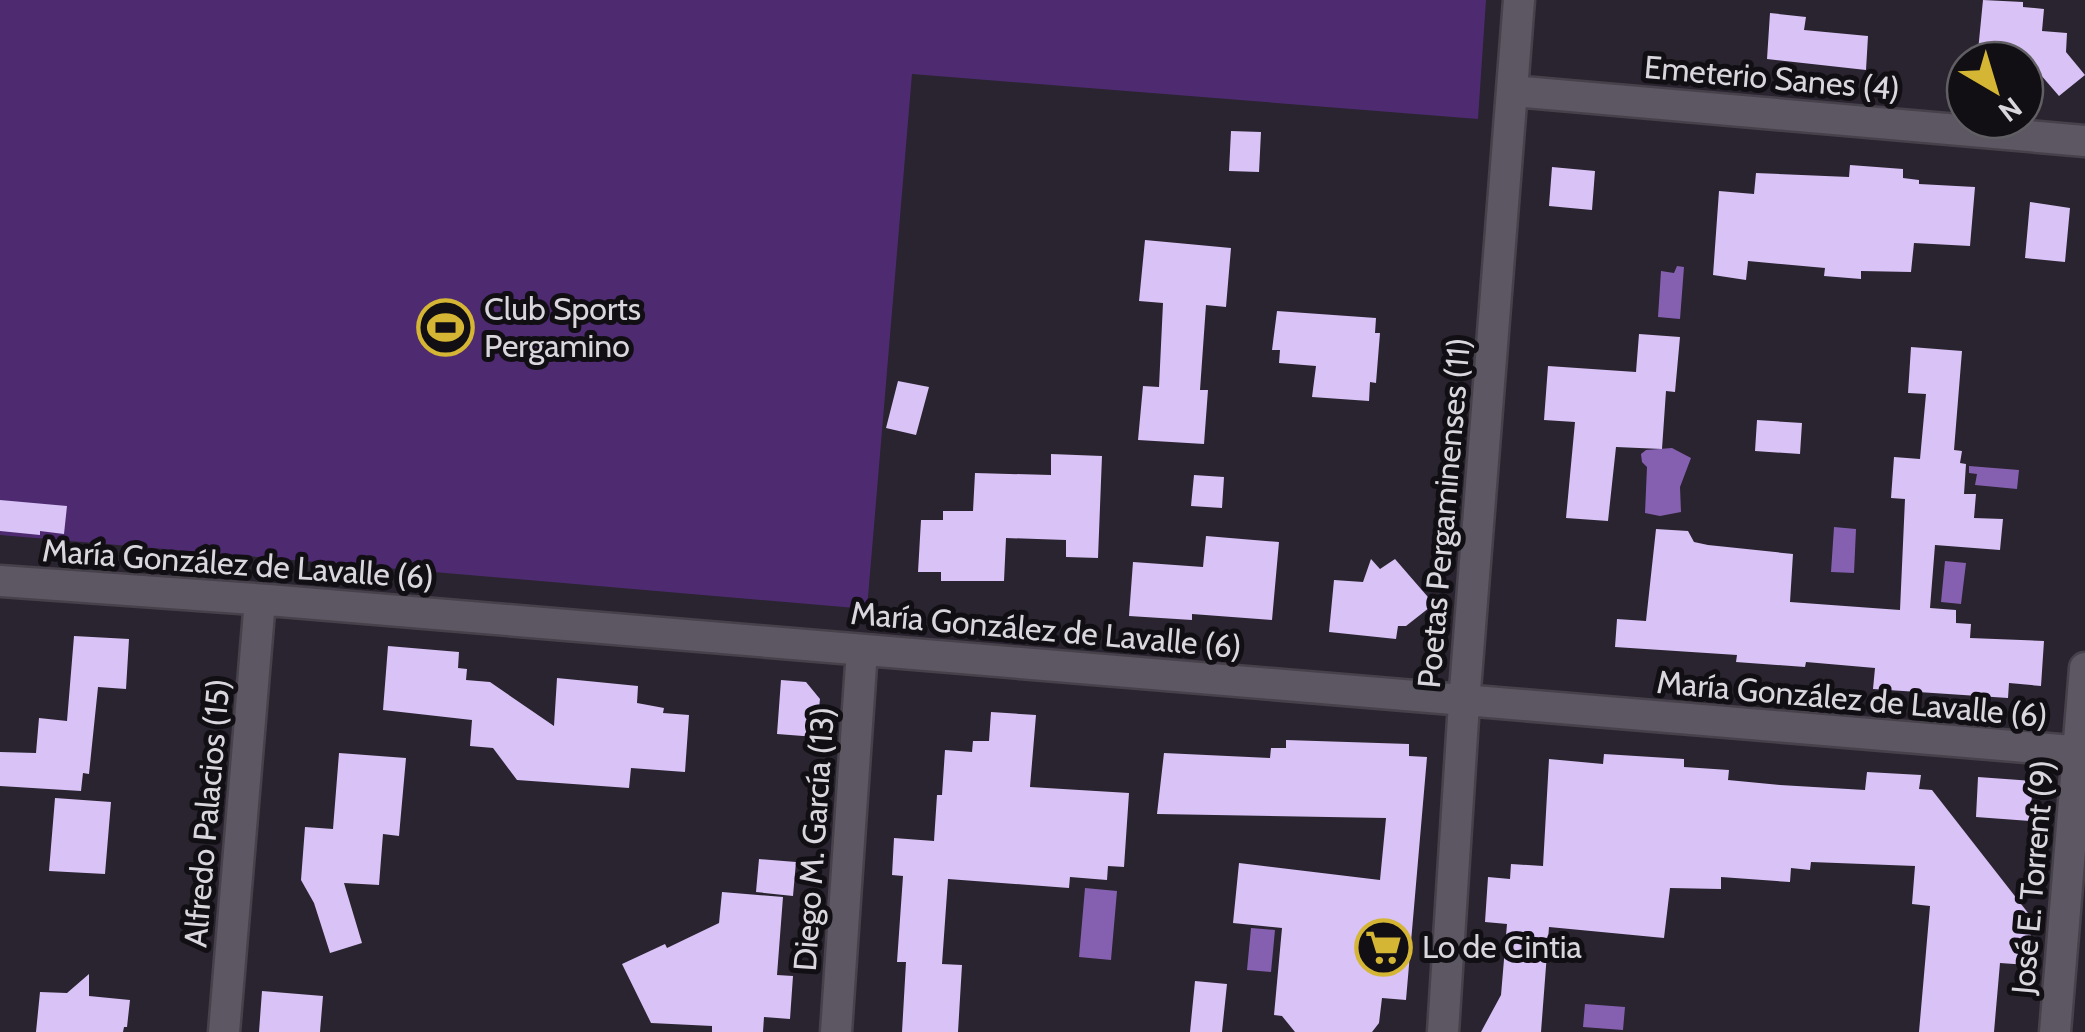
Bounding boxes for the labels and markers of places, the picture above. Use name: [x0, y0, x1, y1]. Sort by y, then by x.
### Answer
place label: Club Sports Pergamino: [484, 289, 641, 365]
sports icon: Club Sports Pergamino: [415, 297, 475, 357]
supermarket icon: Lo de Cintia: [1353, 917, 1413, 977]
place label: Lo de Cintia: [1422, 927, 1583, 966]

